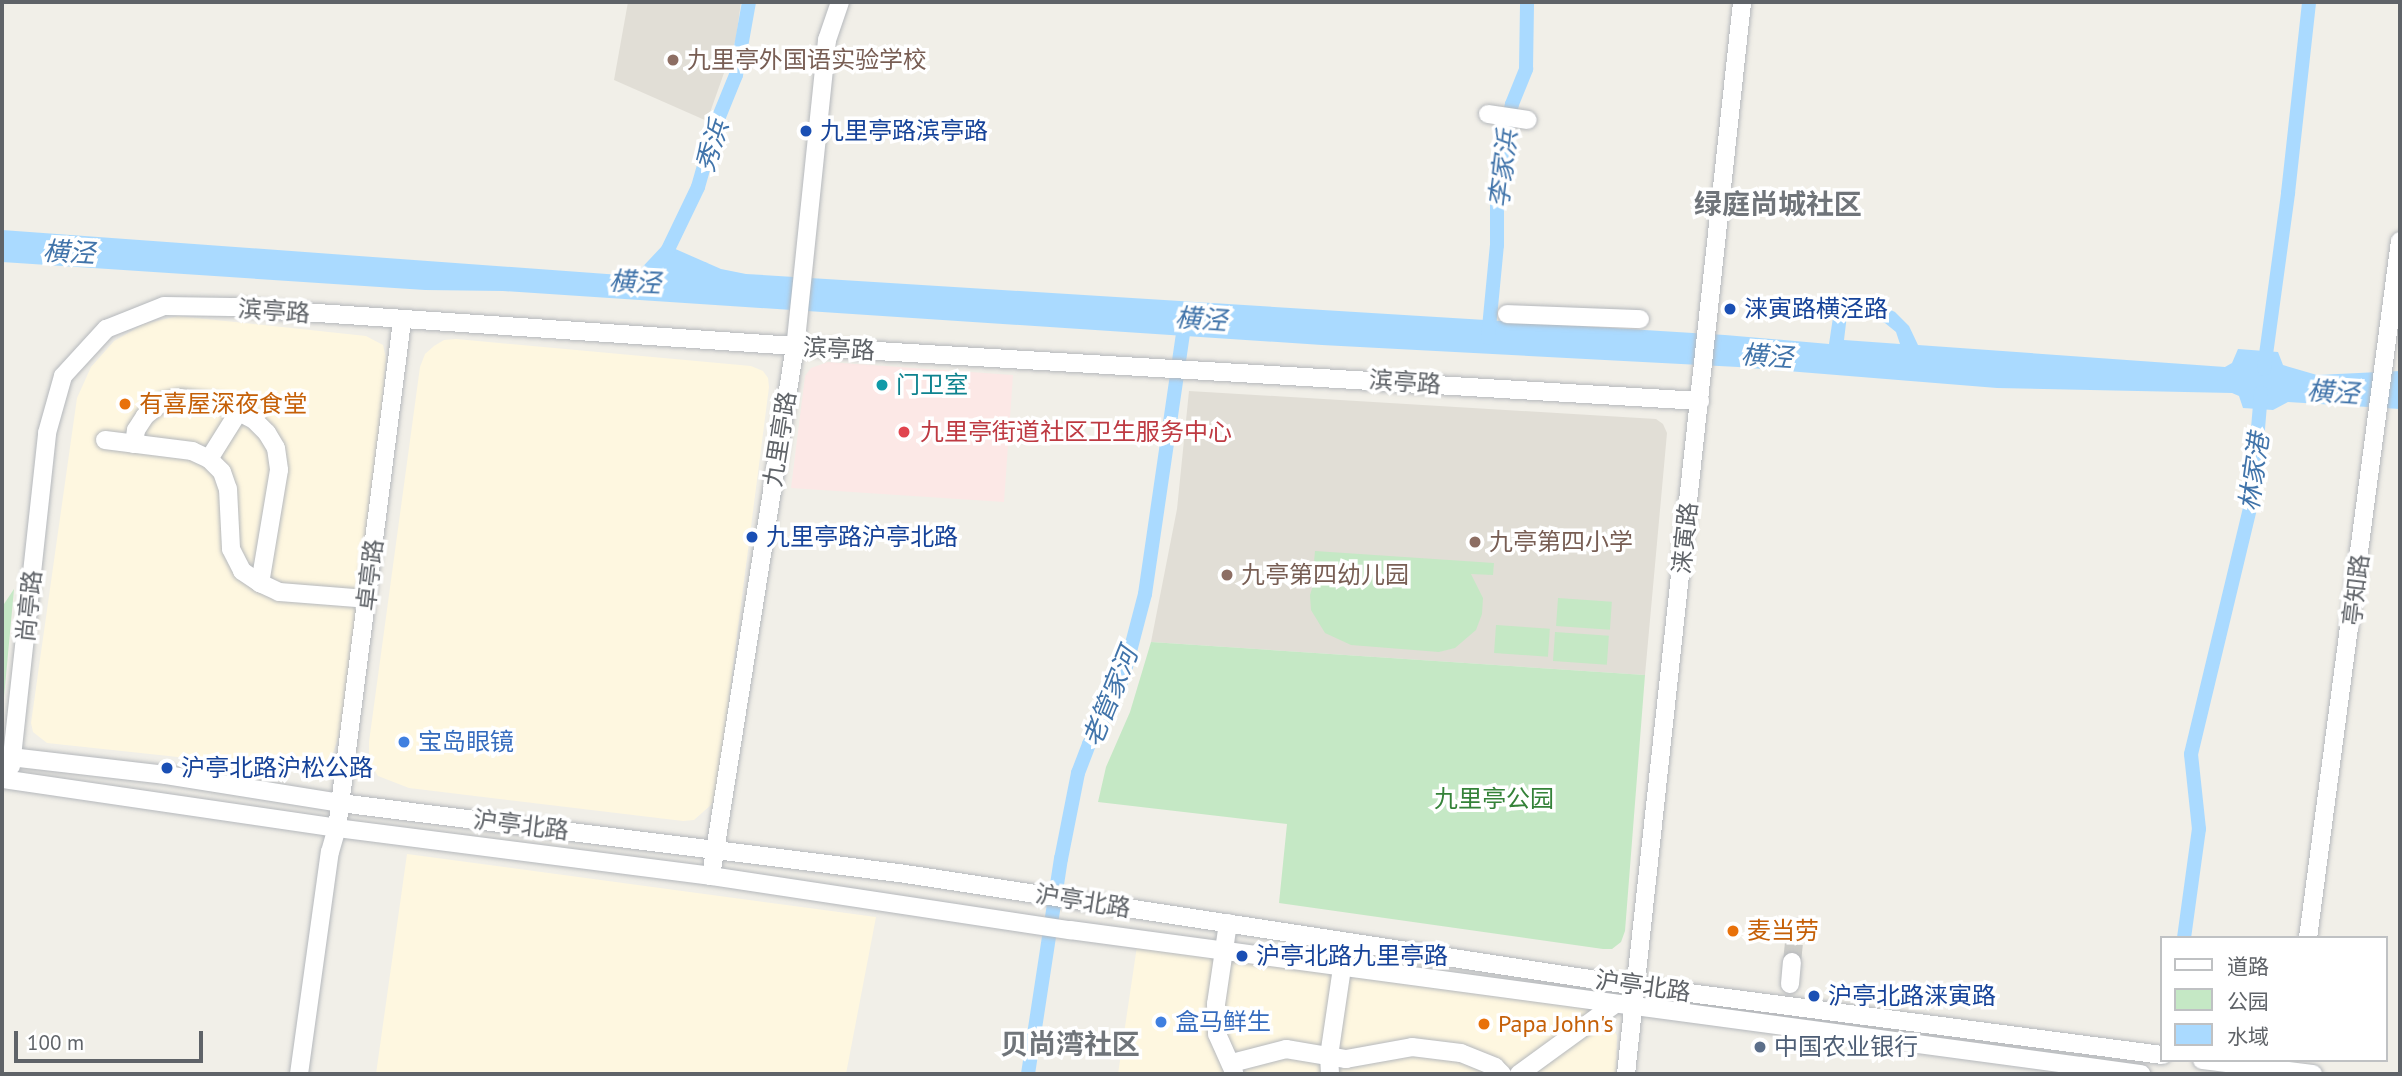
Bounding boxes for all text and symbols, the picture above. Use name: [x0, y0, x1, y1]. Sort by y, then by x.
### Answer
place label: 九里亭外国语实验学校: [687, 46, 927, 74]
marker: 九里亭外国语实验学校: [665, 52, 681, 68]
water label: 秀浜: [689, 116, 735, 176]
place label: 九里亭路滨亭路: [820, 117, 988, 145]
marker: 九里亭路滨亭路: [798, 123, 814, 139]
water label: 李家浜: [1483, 128, 1523, 210]
district label: 绿庭尚城社区: [1694, 187, 1862, 221]
water label: 横泾: [42, 235, 96, 269]
water label: 横泾: [608, 265, 662, 299]
street label: 滨亭路: [237, 294, 311, 328]
place label: 涞寅路横泾路: [1744, 295, 1888, 323]
marker: 涞寅路横泾路: [1722, 301, 1738, 317]
water label: 横泾: [1174, 302, 1228, 336]
street label: 滨亭路: [802, 333, 876, 365]
water label: 横泾: [1740, 339, 1794, 373]
street label: 滨亭路: [1368, 365, 1442, 399]
place label: 门卫室: [896, 371, 968, 399]
water label: 横泾: [2306, 375, 2360, 409]
marker: 门卫室: [874, 377, 890, 393]
street label: 九里亭路: [758, 389, 802, 489]
place label: 有喜屋深夜食堂: [139, 390, 307, 418]
marker: 有喜屋深夜食堂: [117, 396, 133, 412]
place label: 九里亭街道社区卫生服务中心: [920, 418, 1232, 446]
marker: 九里亭街道社区卫生服务中心: [894, 422, 914, 442]
water label: 林家港: [2233, 431, 2275, 513]
street label: 涞寅路: [1667, 501, 1703, 575]
place label: 九里亭路沪亭北路: [766, 523, 958, 551]
place label: 九亭第四小学: [1489, 528, 1633, 556]
marker: 九里亭路沪亭北路: [744, 529, 760, 545]
marker: 九亭第四小学: [1467, 534, 1483, 550]
street label: 卓亭路: [351, 538, 389, 612]
street label: 亭知路: [2337, 553, 2375, 627]
place label: 九亭第四幼儿园: [1241, 561, 1409, 589]
marker: 九亭第四幼儿园: [1219, 567, 1235, 583]
street label: 尚亭路: [11, 569, 47, 643]
water label: 老管家河: [1076, 643, 1144, 751]
place label: 宝岛眼镜: [418, 728, 514, 756]
marker: 宝岛眼镜: [396, 734, 412, 750]
place label: 沪亭北路沪松公路: [181, 754, 373, 782]
marker: 沪亭北路沪松公路: [159, 760, 175, 776]
park label: 九里亭公园: [1434, 785, 1554, 813]
street label: 沪亭北路: [472, 805, 570, 845]
street label: 沪亭北路: [1033, 879, 1133, 923]
place label: 麦当劳: [1747, 917, 1819, 945]
marker: 麦当劳: [1725, 923, 1741, 939]
legend: [2160, 936, 2388, 1062]
place label: 沪亭北路九里亭路: [1256, 942, 1448, 970]
marker: 沪亭北路九里亭路: [1234, 948, 1250, 964]
text: 道路: [2227, 953, 2269, 980]
street label: 沪亭北路: [1593, 965, 1693, 1007]
place label: 沪亭北路涞寅路: [1828, 982, 1996, 1010]
marker: 沪亭北路涞寅路: [1806, 988, 1822, 1004]
text: 公园: [2227, 988, 2269, 1015]
place label: 盒马鲜生: [1175, 1008, 1271, 1036]
place label: Papa John's: [1498, 1010, 1614, 1038]
marker: 盒马鲜生: [1153, 1014, 1169, 1030]
scale bar: [18, 1016, 206, 1060]
marker: Papa John's: [1476, 1016, 1492, 1032]
text: 水域: [2227, 1023, 2269, 1050]
district label: 贝尚湾社区: [1000, 1027, 1140, 1061]
text: 100 m: [27, 1029, 84, 1056]
place label: 中国农业银行: [1774, 1033, 1918, 1061]
marker: 中国农业银行: [1752, 1039, 1768, 1055]

